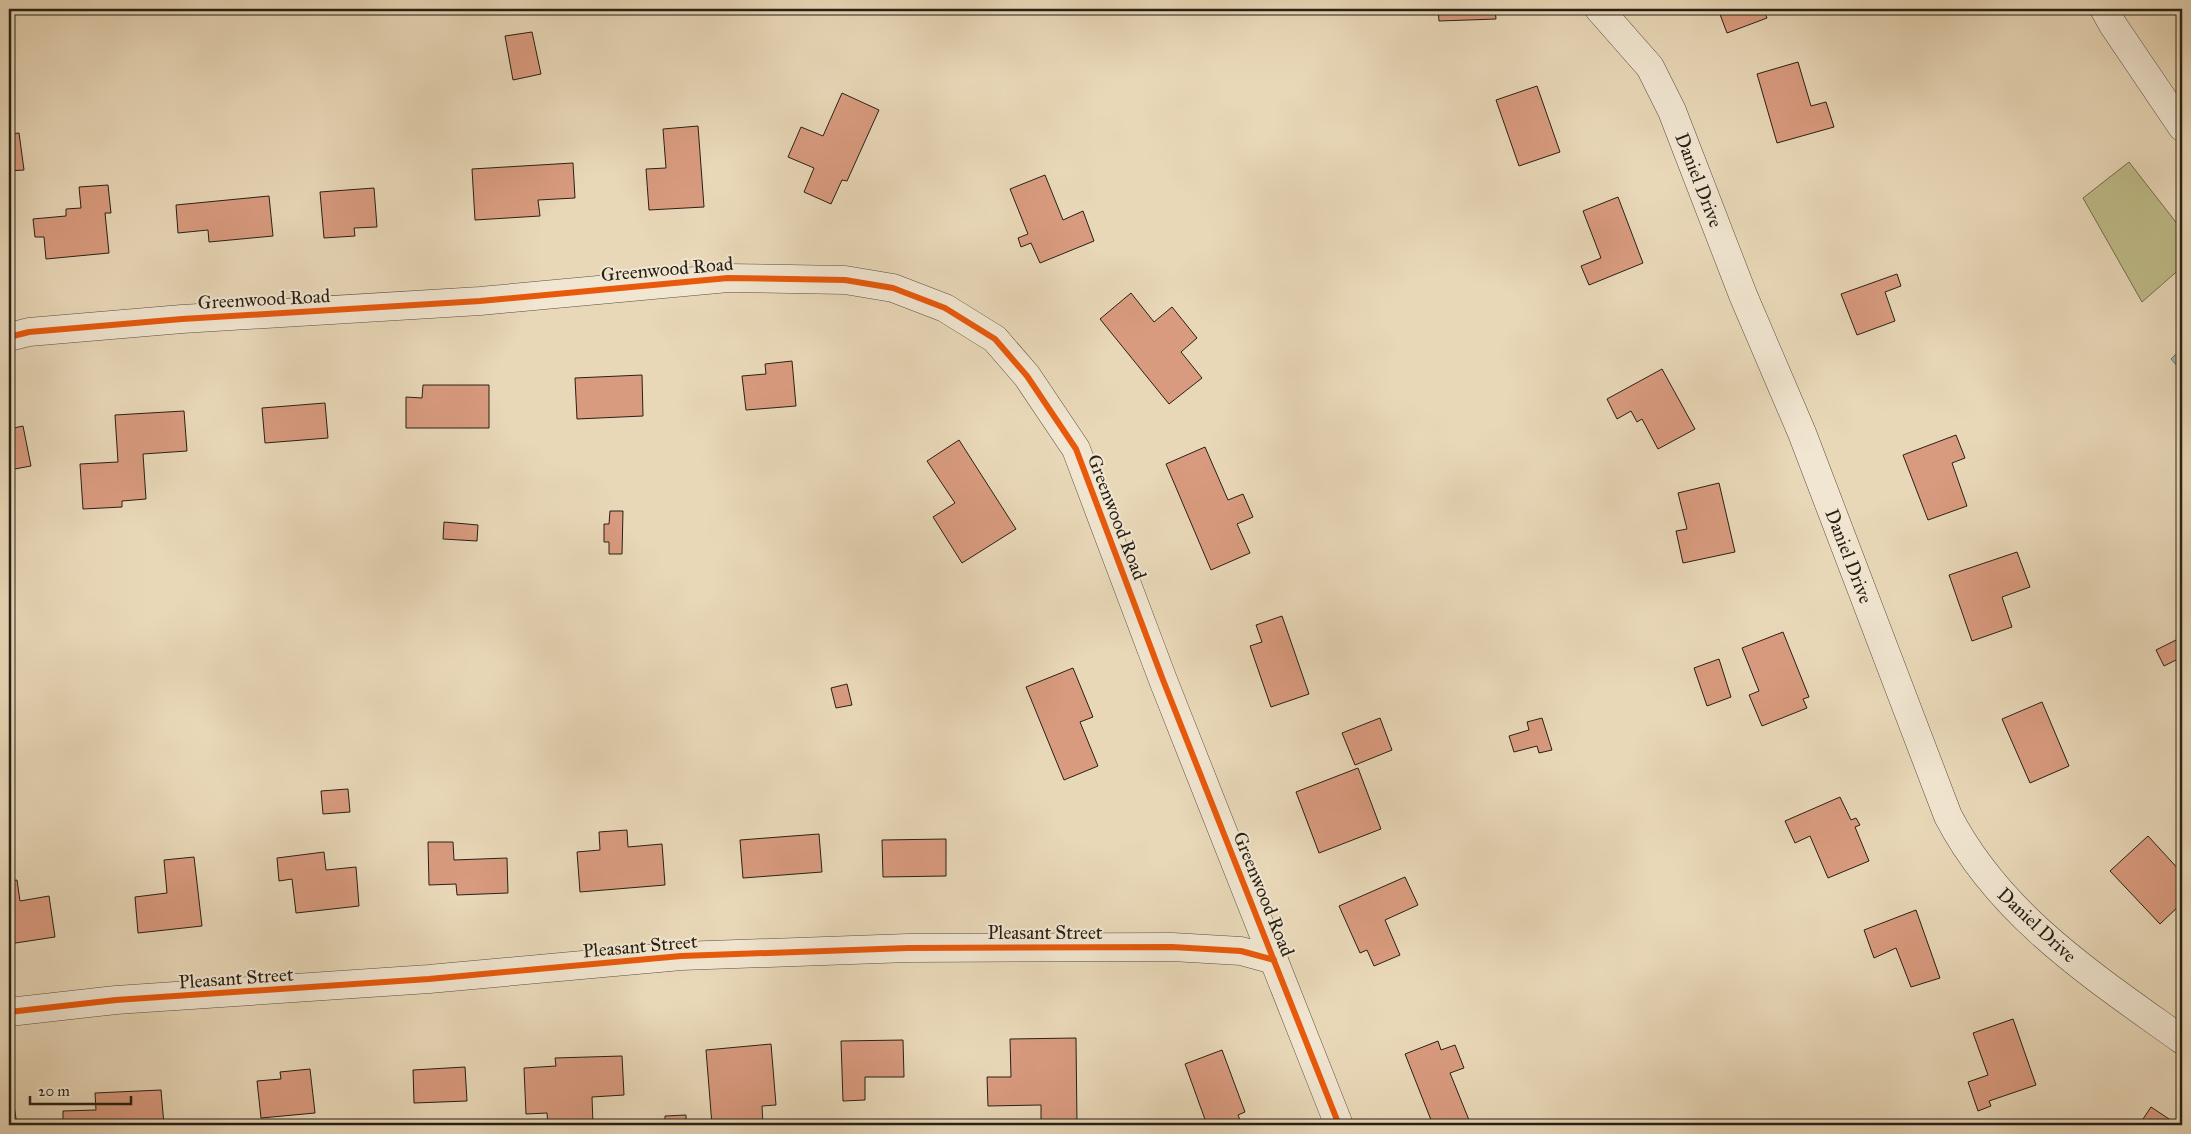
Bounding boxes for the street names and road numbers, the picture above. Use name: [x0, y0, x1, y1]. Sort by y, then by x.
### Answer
street label: Daniel Drive: [1670, 129, 1728, 231]
street label: Greenwood Road: [600, 252, 735, 286]
street label: Greenwood Road: [197, 284, 331, 314]
street label: Greenwood Road: [1082, 451, 1152, 583]
street label: Daniel Drive: [1820, 505, 1878, 607]
street label: Greenwood Road: [1228, 828, 1300, 960]
street label: Daniel Drive: [1993, 883, 2081, 967]
street label: Pleasant Street: [987, 921, 1103, 944]
street label: Pleasant Street: [582, 930, 699, 962]
street label: Pleasant Street: [178, 962, 294, 993]

